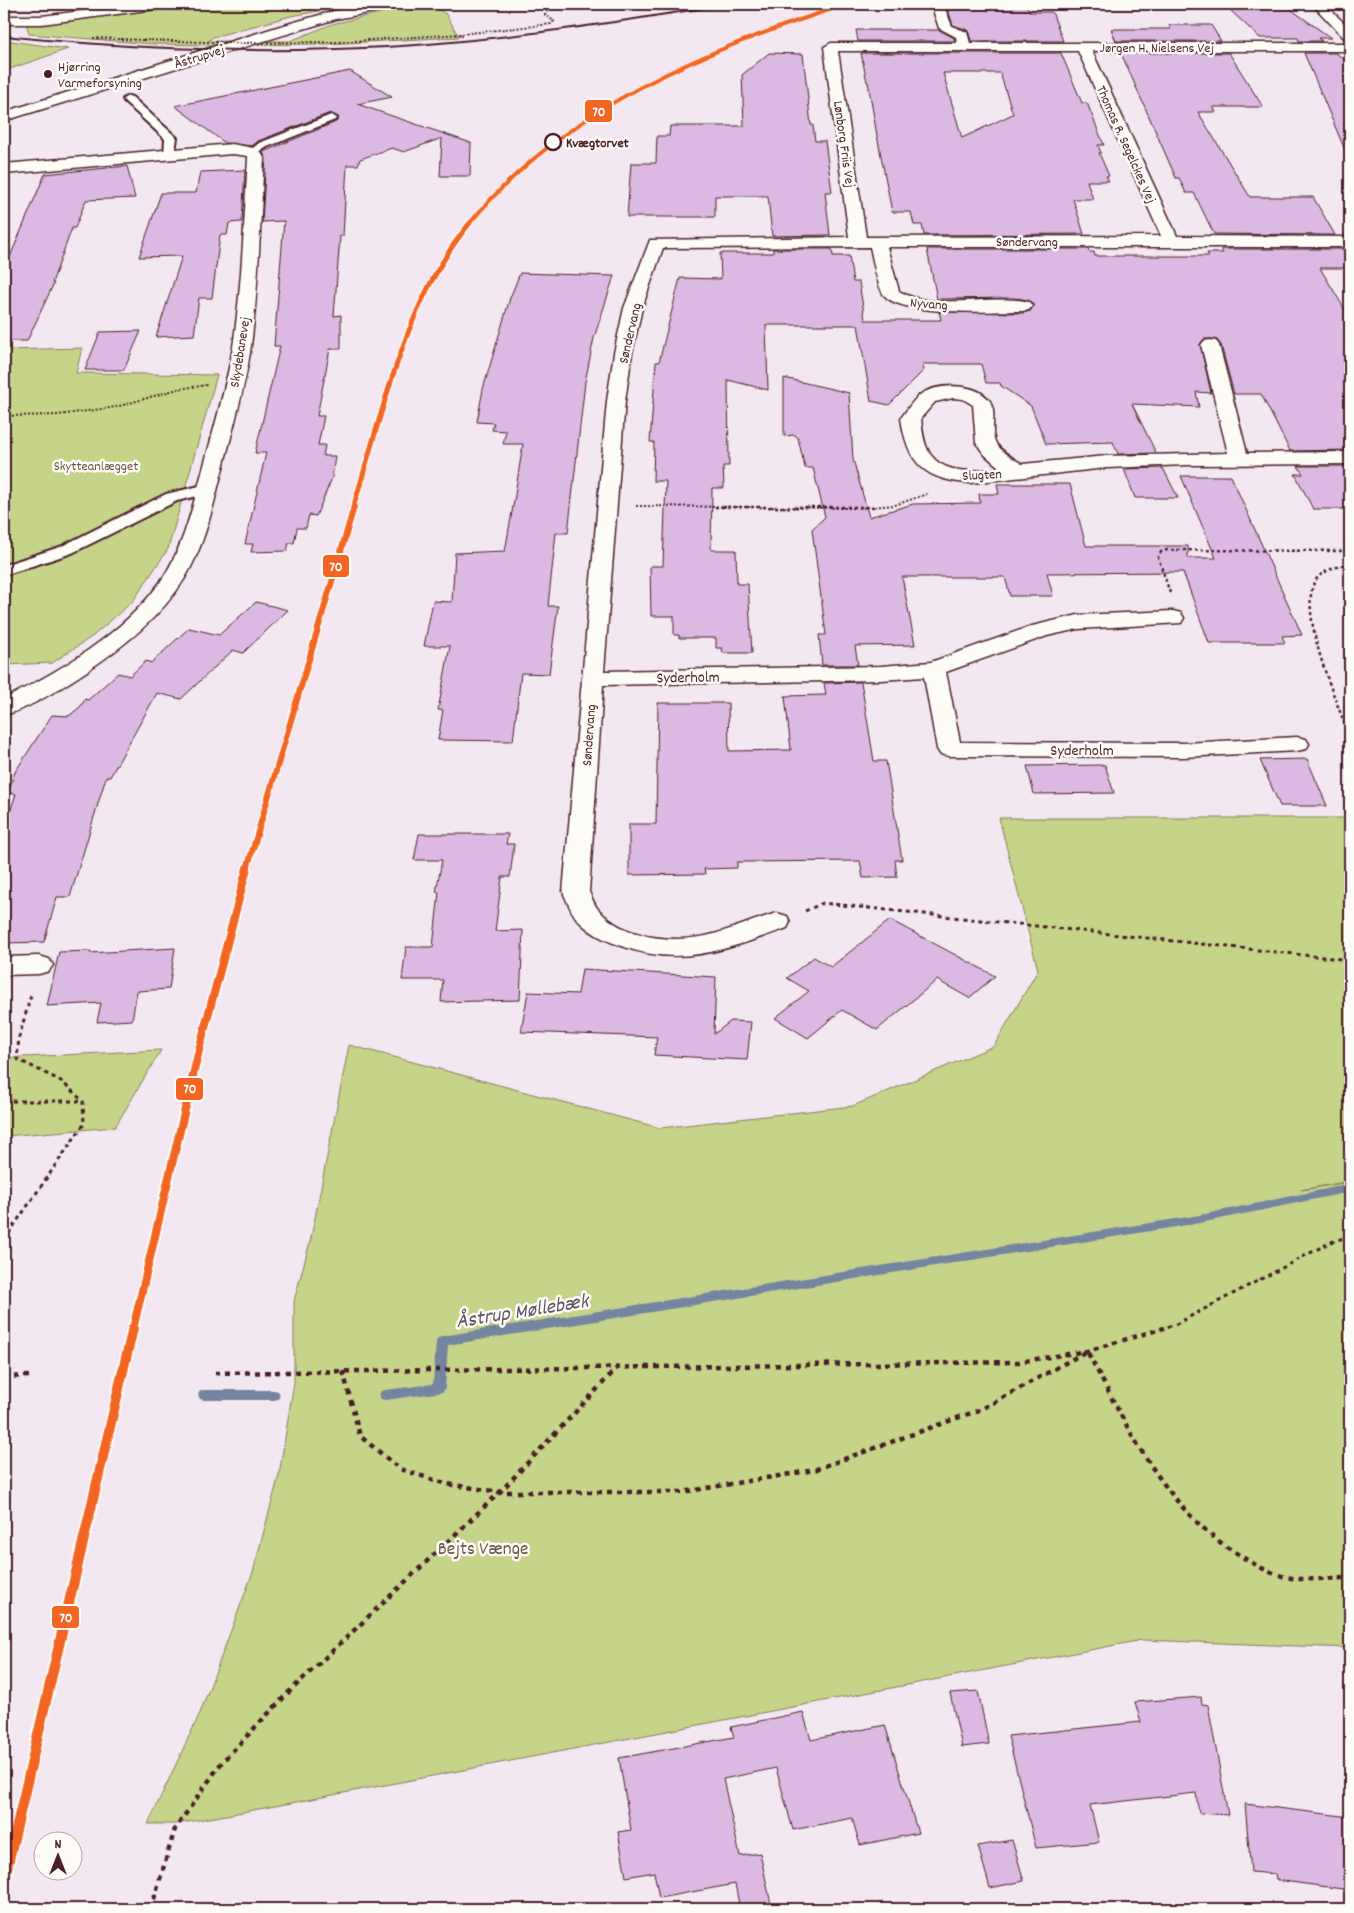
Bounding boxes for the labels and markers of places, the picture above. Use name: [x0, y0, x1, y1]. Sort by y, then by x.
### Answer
place label: Hjørring Varmeforsyning: [58, 58, 142, 94]
marker: Hjørring Varmeforsyning: [42, 68, 54, 80]
marker: Kvægtorvet: [544, 133, 562, 151]
place label: Kvægtorvet: [566, 134, 630, 154]

